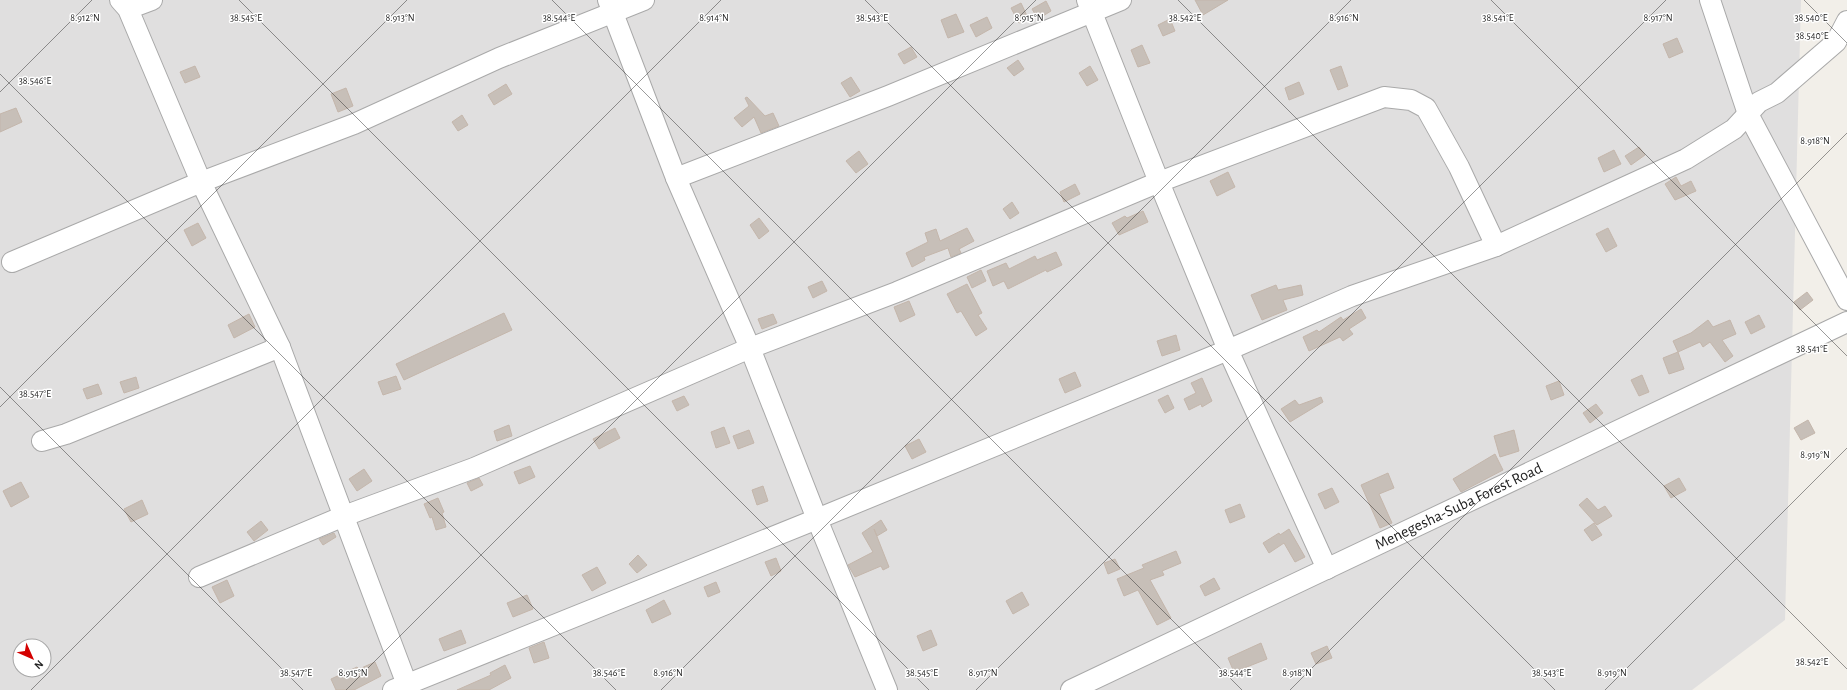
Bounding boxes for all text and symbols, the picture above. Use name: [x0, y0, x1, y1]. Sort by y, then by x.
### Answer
text: 8.912°N: [70, 13, 100, 23]
text: 38.545°E: [230, 13, 262, 23]
text: 8.913°N: [385, 13, 415, 23]
text: 38.544°E: [543, 13, 576, 23]
text: 8.914°N: [699, 13, 729, 23]
text: 38.543°E: [856, 13, 888, 23]
text: 8.915°N: [1014, 13, 1044, 23]
text: 38.542°E: [1169, 13, 1201, 23]
text: 8.916°N: [1329, 13, 1359, 23]
text: 38.541°E: [1482, 13, 1514, 23]
text: 8.917°N: [1643, 13, 1673, 23]
text: 38.540°E: [1794, 13, 1828, 23]
text: 38.540°E: [1795, 31, 1829, 41]
text: 38.546°E: [19, 76, 51, 86]
text: 8.918°N: [1800, 136, 1830, 146]
text: 38.541°E: [1796, 344, 1828, 354]
text: 38.547°E: [19, 389, 51, 399]
text: 8.919°N: [1800, 450, 1830, 460]
street label: Menegesha-Suba Forest Road: [1372, 460, 1545, 553]
north arrow: [12, 638, 52, 678]
text: 38.542°E: [1796, 657, 1828, 667]
text: N: [32, 658, 45, 671]
text: 38.547°E: [280, 668, 312, 678]
text: 8.915°N: [338, 668, 368, 678]
text: 38.546°E: [593, 668, 625, 678]
text: 8.916°N: [653, 668, 683, 678]
text: 38.545°E: [906, 668, 938, 678]
text: 8.917°N: [968, 668, 998, 678]
text: 38.544°E: [1219, 668, 1252, 678]
text: 8.918°N: [1282, 668, 1312, 678]
text: 38.543°E: [1532, 668, 1564, 678]
text: 8.919°N: [1597, 668, 1627, 678]

